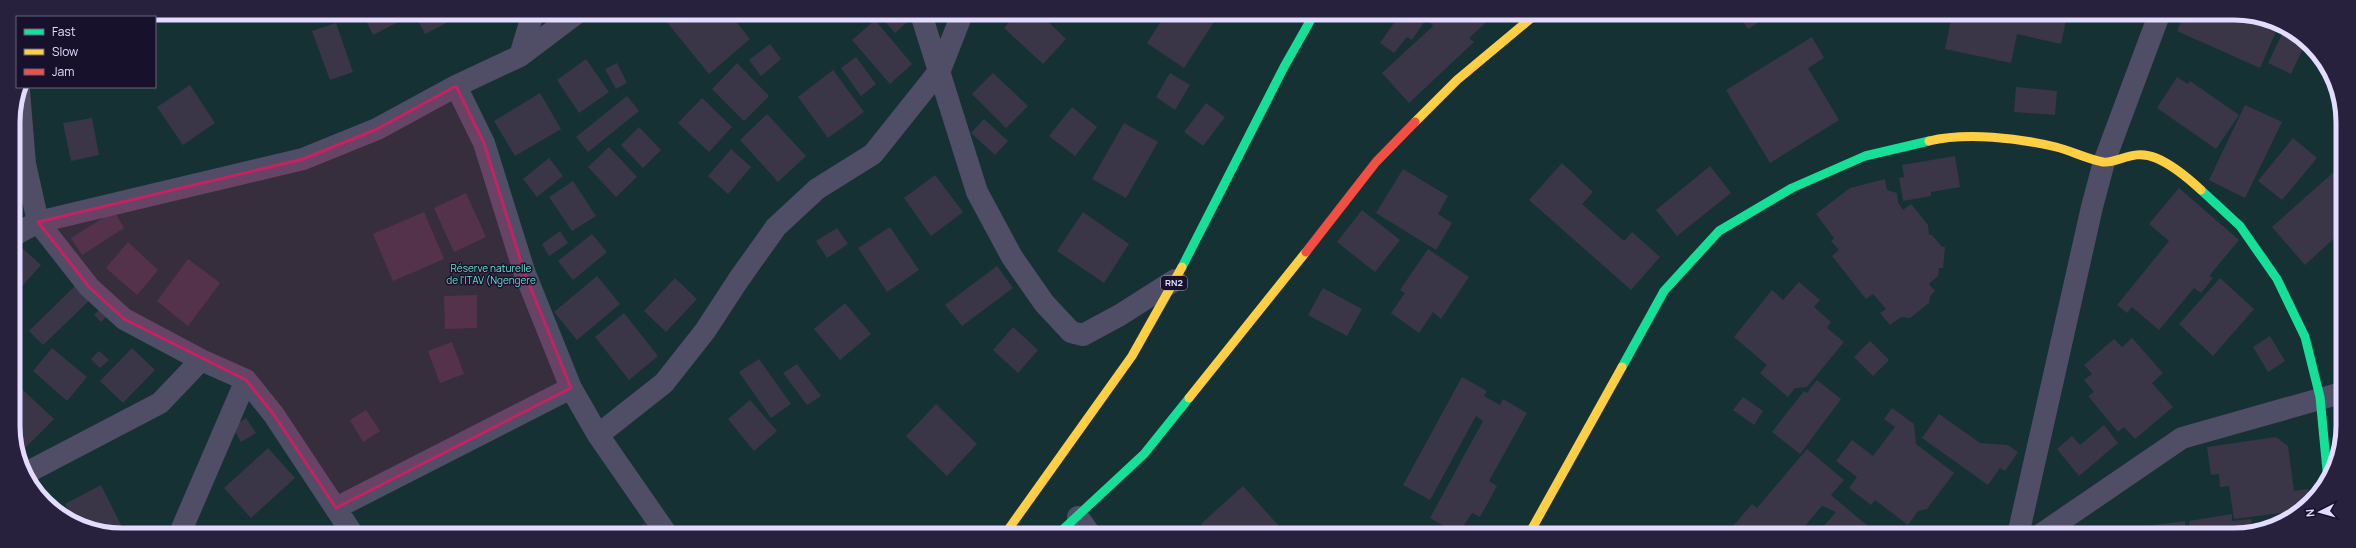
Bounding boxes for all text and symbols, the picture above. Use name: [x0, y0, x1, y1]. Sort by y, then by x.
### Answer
legend: [16, 16, 156, 88]
text: Fast: [52, 23, 76, 40]
text: Slow: [52, 43, 78, 60]
text: Jam: [52, 63, 74, 80]
park label: Réserve naturelle de l'ITAV (Ngengere: [446, 261, 536, 287]
road number: RN2: [1161, 276, 1187, 290]
north arrow: [2300, 492, 2340, 532]
text: N: [2302, 508, 2317, 518]

